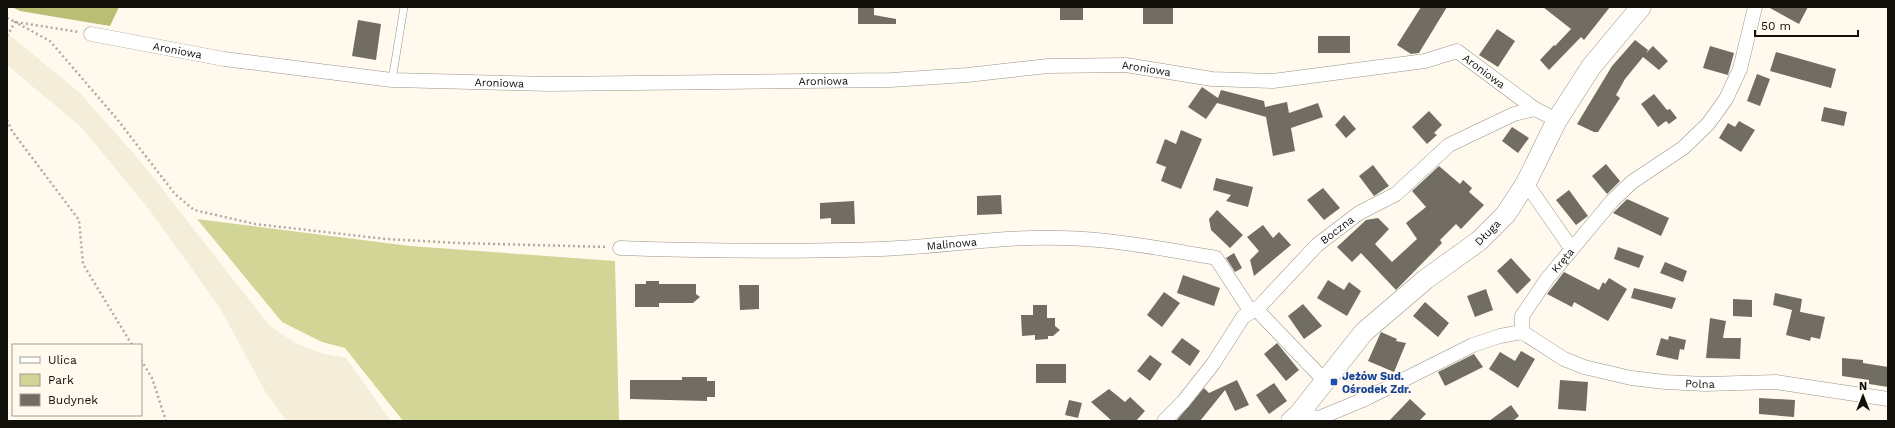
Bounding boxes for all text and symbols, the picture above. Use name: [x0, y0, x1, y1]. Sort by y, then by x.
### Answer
scale bar: [1755, 12, 1858, 38]
text: 50 m: [1761, 19, 1791, 33]
street label: Aroniowa: [152, 39, 203, 61]
street label: Aroniowa: [1460, 51, 1508, 91]
street label: Aroniowa: [1122, 58, 1172, 79]
street label: Aroniowa: [798, 74, 848, 88]
street label: Aroniowa: [474, 76, 524, 90]
street label: Boczna: [1318, 213, 1356, 247]
street label: Długa: [1472, 217, 1503, 248]
street label: Malinowa: [926, 235, 977, 253]
street label: Kręta: [1548, 245, 1577, 275]
legend: [12, 344, 142, 416]
text: Ulica: [48, 353, 77, 367]
place label: Jeżów Sud. Ośrodek Zdr.: [1342, 370, 1411, 396]
text: Park: [48, 373, 74, 387]
north arrow: [1843, 376, 1883, 416]
marker: Jeżów Sud. Ośrodek Zdr.: [1329, 377, 1339, 387]
street label: Polna: [1685, 377, 1715, 391]
text: N: [1859, 380, 1867, 393]
text: Budynek: [48, 393, 98, 407]

